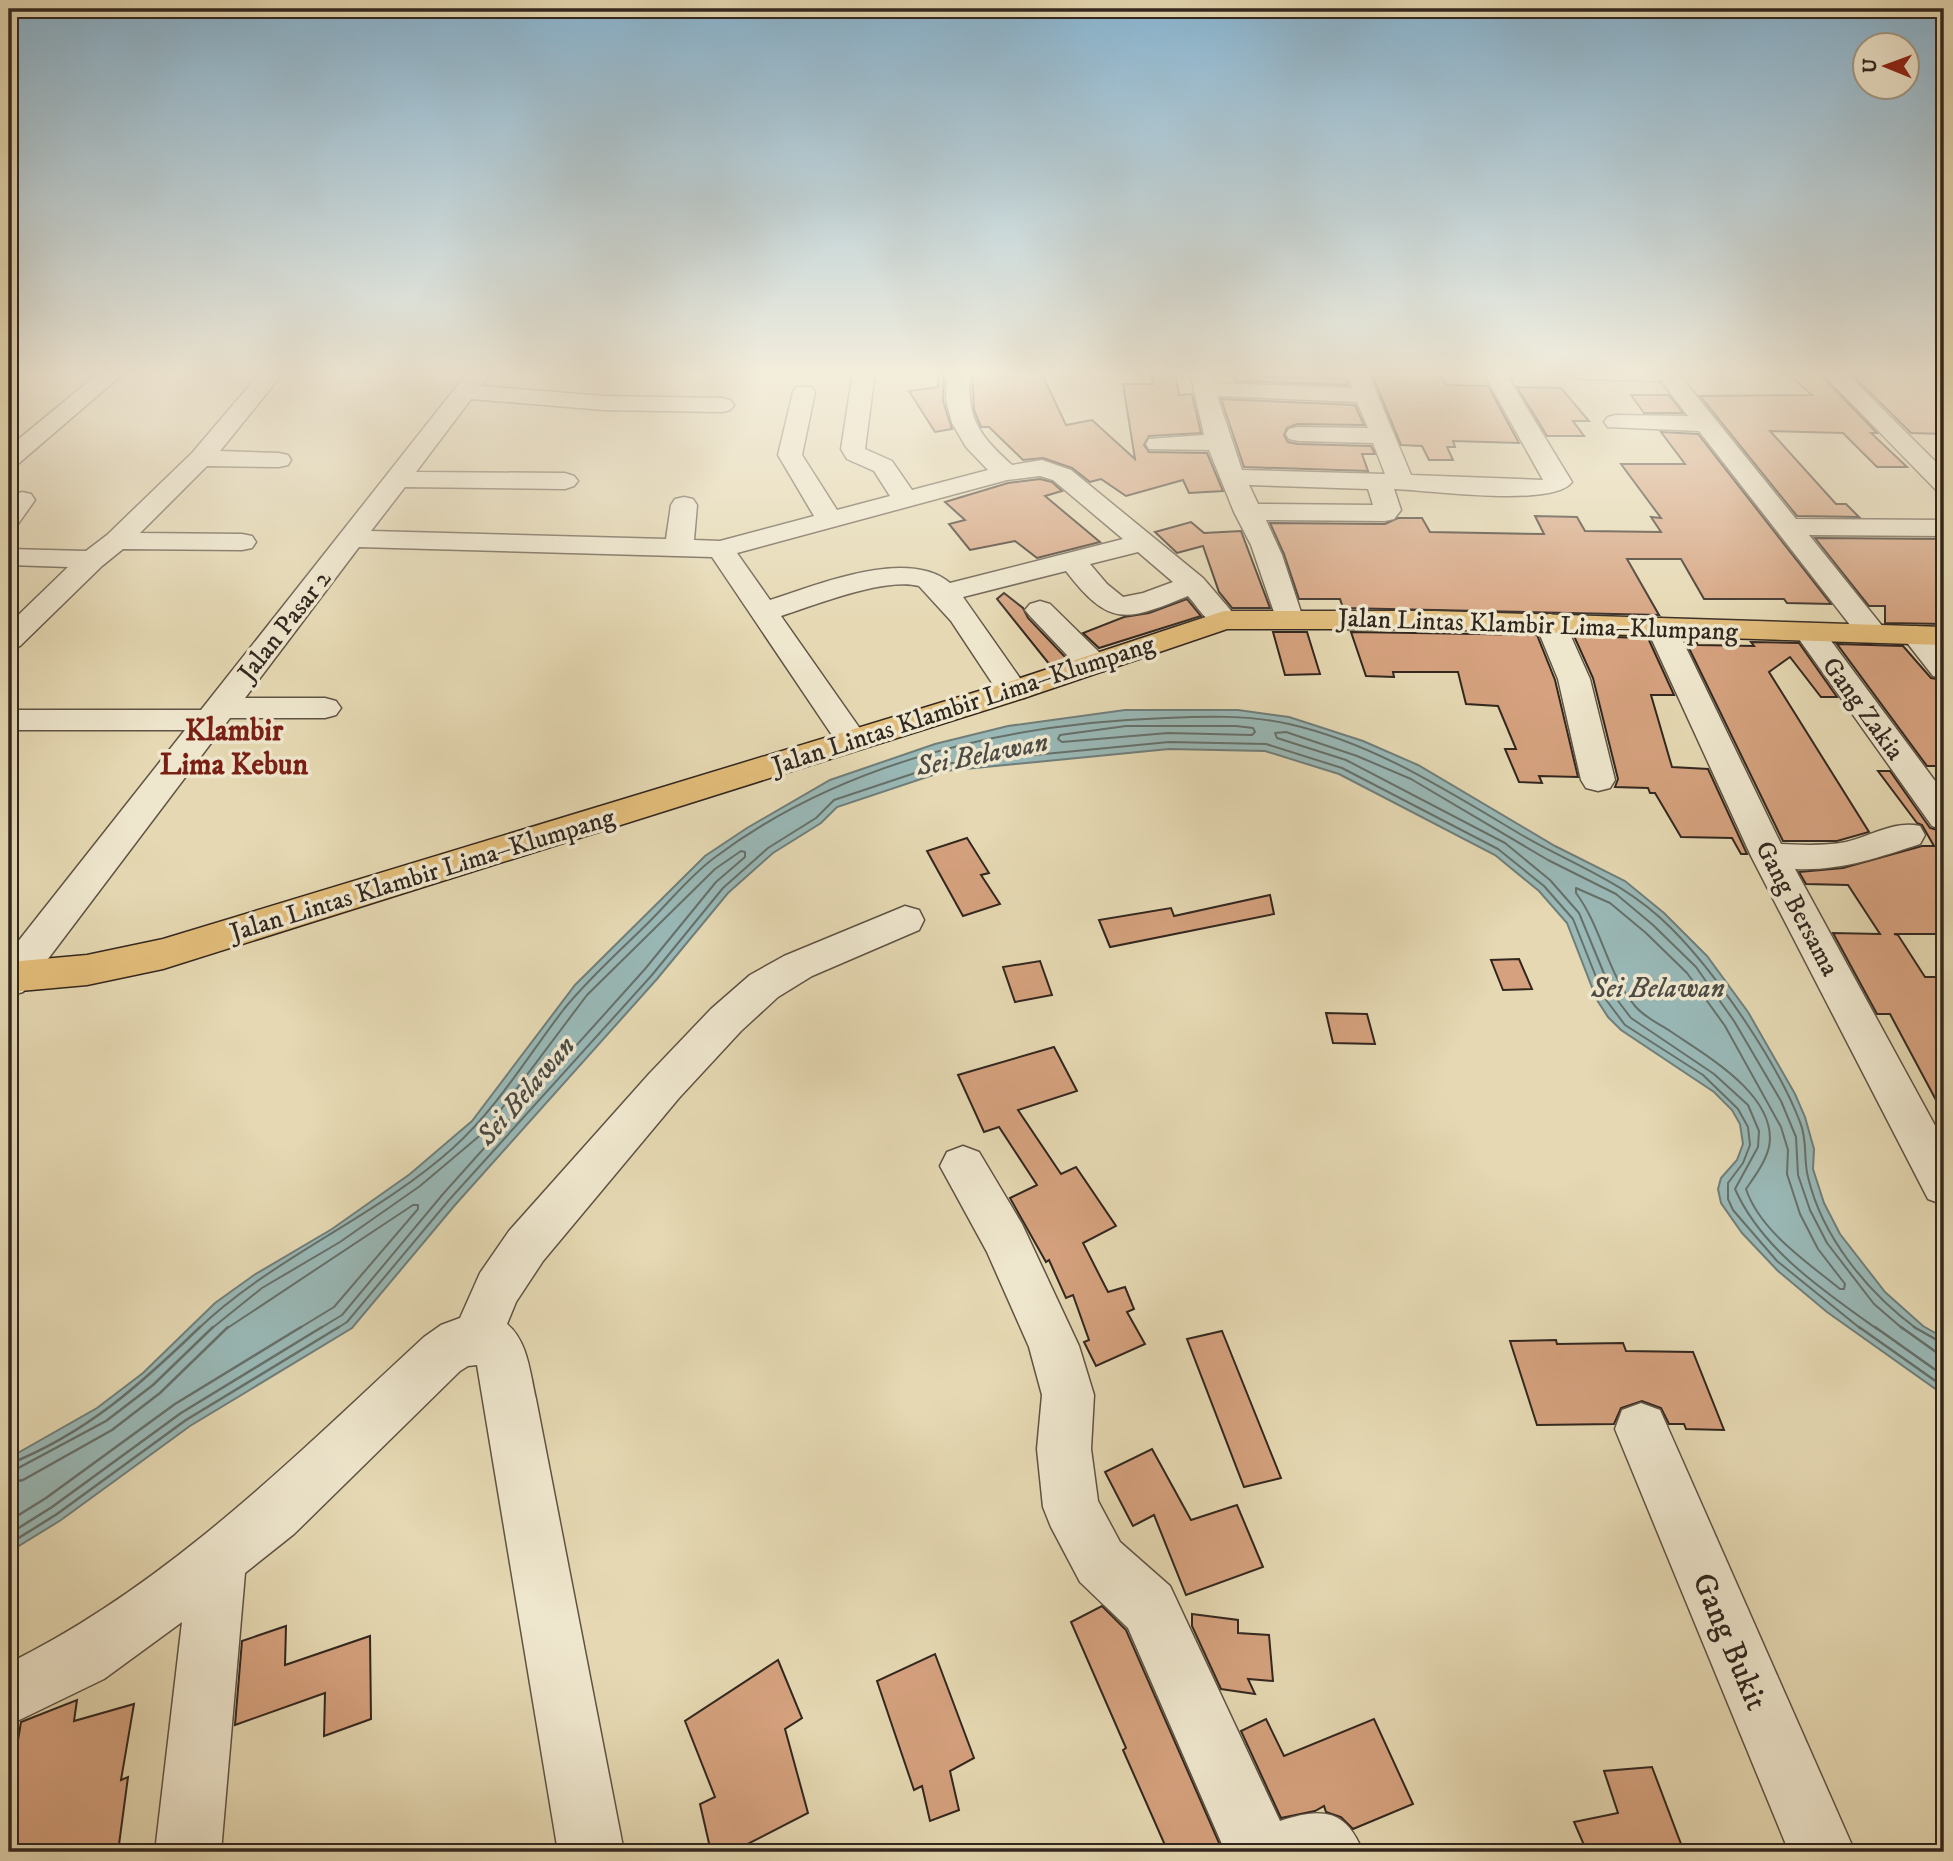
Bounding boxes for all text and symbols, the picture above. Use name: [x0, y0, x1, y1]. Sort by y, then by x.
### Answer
north arrow: [1852, 32, 1922, 102]
text: U: [1859, 58, 1882, 73]
street label: Jalan Pasar 2: [230, 563, 339, 690]
street label: Jalan Lintas Klambir Lima–Klumpang: [1335, 602, 1739, 649]
street label: Jalan Lintas Klambir Lima–Klumpang: [766, 628, 1159, 784]
street label: Gang Zakia: [1814, 651, 1911, 767]
district label: Klambir Lima Kebun: [160, 713, 309, 784]
water label: Sei Belawan: [912, 725, 1051, 785]
street label: Jalan Lintas Klambir Lima–Klumpang: [224, 801, 619, 950]
street label: Gang Bersama: [1747, 836, 1846, 982]
water label: Sei Belawan: [1590, 971, 1725, 1006]
water label: Sei Belawan: [468, 1029, 583, 1154]
street label: Gang Bukit: [1682, 1567, 1776, 1716]

